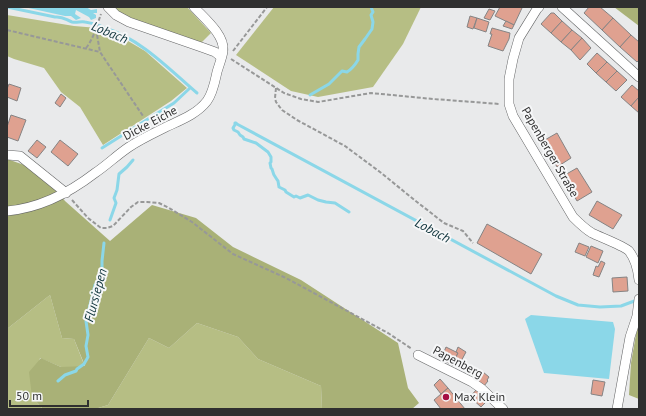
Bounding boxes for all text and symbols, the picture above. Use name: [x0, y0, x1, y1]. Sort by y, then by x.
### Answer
water label: Lobach: [89, 17, 131, 47]
street label: Dicke Eiche: [120, 102, 179, 143]
street label: Papenberger Straße: [519, 104, 582, 199]
water label: Lobach: [412, 214, 454, 247]
water label: Flursiepen: [80, 266, 111, 324]
street label: Papenberg: [431, 342, 486, 381]
scale bar: [10, 382, 88, 408]
text: 50 m: [16, 388, 42, 403]
place label: Max Klein: [454, 389, 505, 404]
marker: Max Klein: [441, 392, 451, 402]

